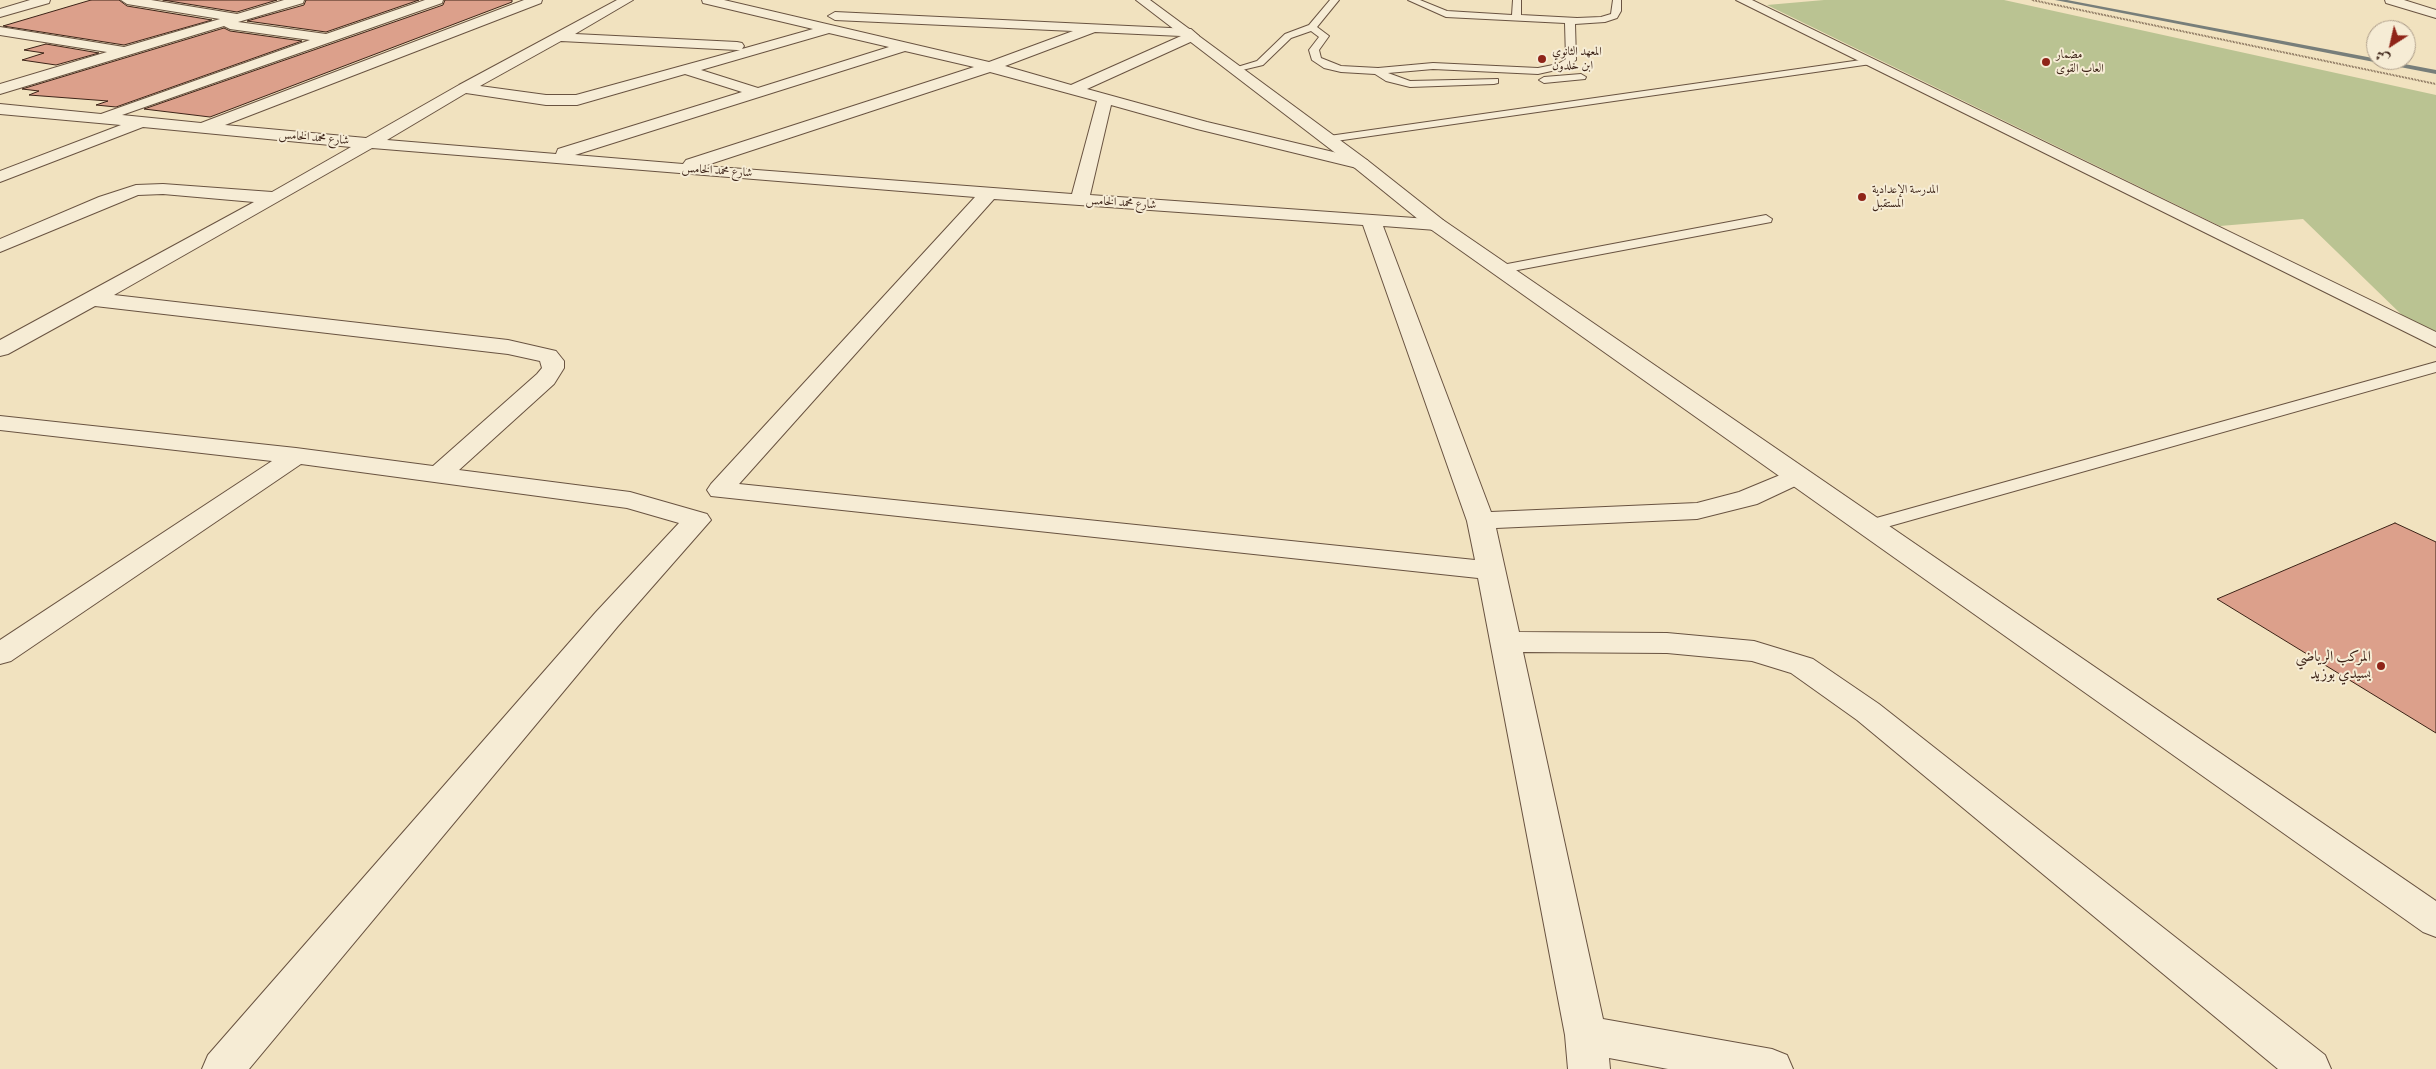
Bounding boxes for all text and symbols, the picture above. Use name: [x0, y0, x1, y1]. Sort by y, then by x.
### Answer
north arrow: [2366, 20, 2416, 70]
place label: المعهد الثانوي ابن خلدون: [1552, 45, 1602, 73]
text: ش: [2372, 45, 2394, 69]
place label: مضمار العاب القوى: [2056, 48, 2104, 76]
marker: المعهد الثانوي ابن خلدون: [1536, 53, 1548, 65]
marker: مضمار العاب القوى: [2040, 56, 2052, 68]
street label: شارع محمد الخامس: [278, 128, 350, 148]
street label: شارع محمد الخامس: [681, 161, 753, 181]
place label: المدرسة الإعدادية المستقبل: [1872, 183, 1939, 211]
marker: المدرسة الإعدادية المستقبل: [1856, 191, 1868, 203]
street label: شارع محمد الخامس: [1085, 193, 1157, 213]
place label: المركب الرياضي بسيدي بوزيد: [2295, 648, 2371, 683]
marker: المركب الرياضي بسيدي بوزيد: [2375, 660, 2387, 672]

